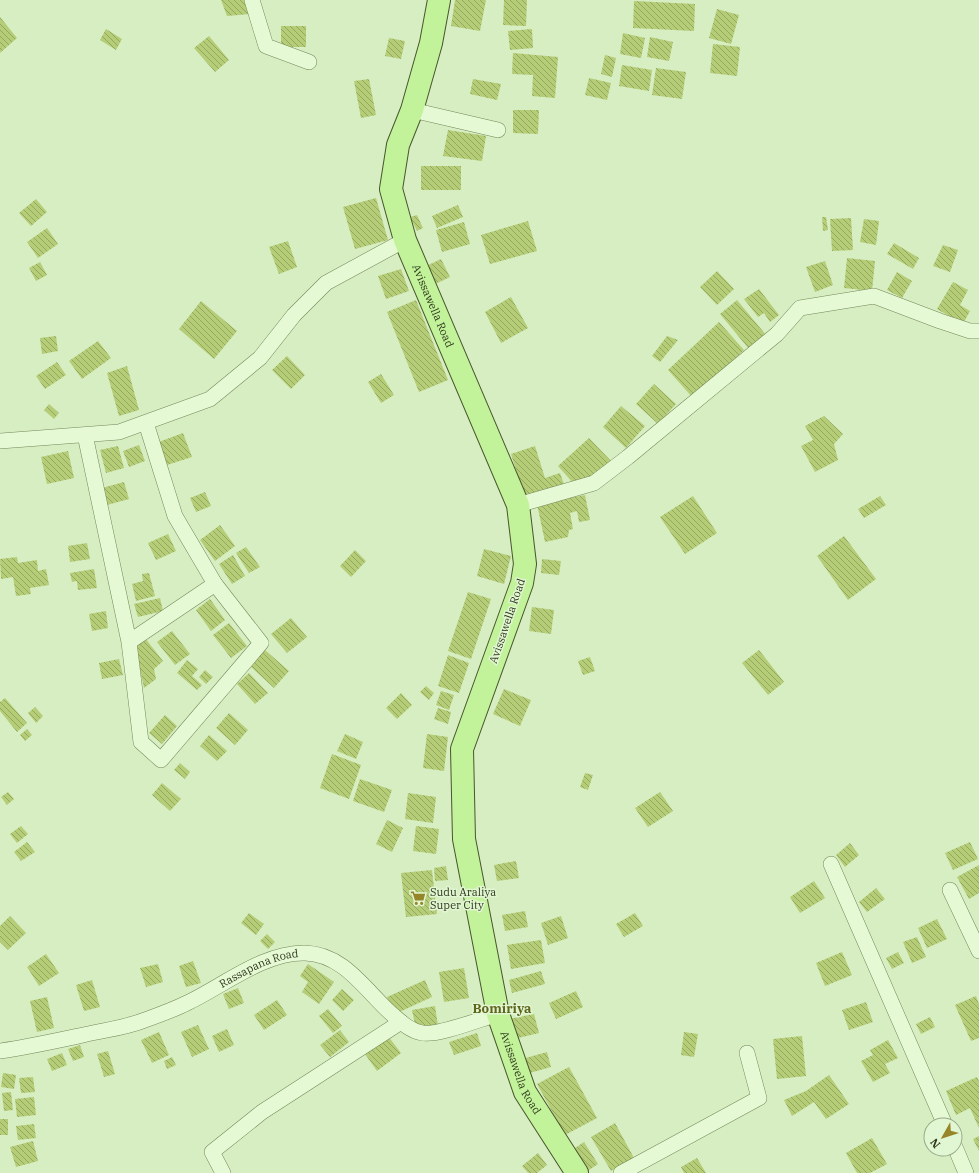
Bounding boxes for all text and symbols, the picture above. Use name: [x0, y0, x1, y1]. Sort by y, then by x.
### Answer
street label: Avissawella Road: [409, 262, 457, 350]
street label: Avissawella Road: [486, 576, 528, 665]
place label: Sudu Araliya Super City: [430, 885, 496, 912]
supermarket icon: Sudu Araliya Super City: [409, 889, 427, 907]
street label: Rassapana Road: [217, 946, 299, 991]
district label: Bomiriya: [472, 1000, 532, 1017]
street label: Avissawella Road: [497, 1029, 545, 1117]
north arrow: [923, 1117, 963, 1157]
text: N: [927, 1135, 943, 1151]

